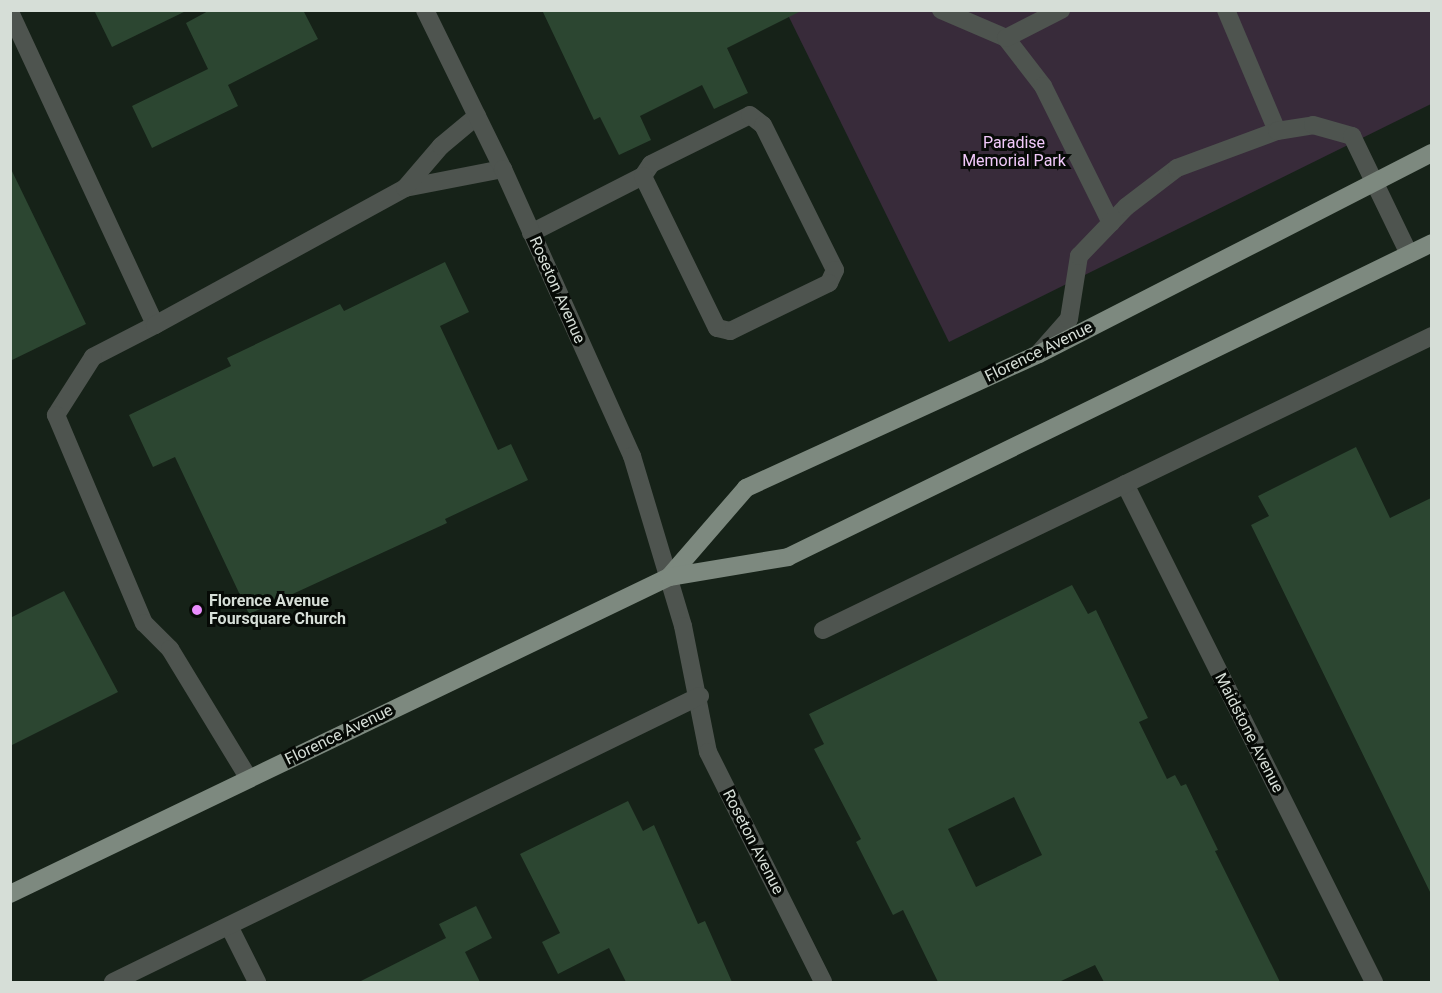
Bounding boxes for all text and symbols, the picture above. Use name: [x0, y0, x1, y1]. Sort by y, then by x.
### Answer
park label: Paradise Memorial Park: [962, 133, 1066, 171]
street label: Roseton Avenue: [525, 234, 589, 346]
street label: Florence Avenue: [982, 318, 1096, 386]
place label: Florence Avenue Foursquare Church: [209, 591, 346, 629]
marker: Florence Avenue Foursquare Church: [190, 603, 204, 617]
street label: Maidstone Avenue: [1211, 670, 1287, 796]
street label: Florence Avenue: [282, 701, 396, 769]
street label: Roseton Avenue: [718, 786, 788, 898]

